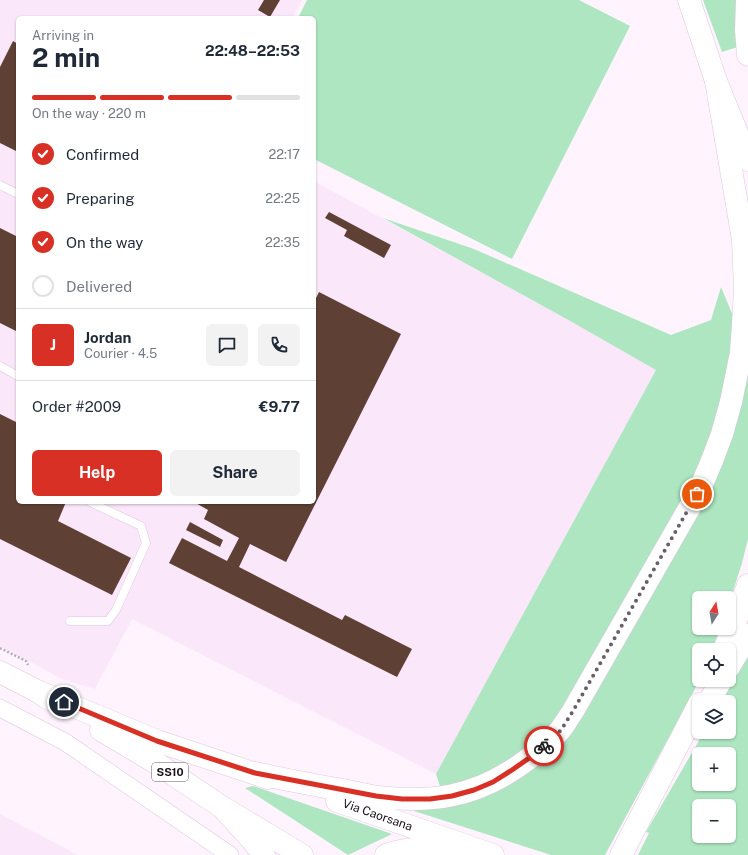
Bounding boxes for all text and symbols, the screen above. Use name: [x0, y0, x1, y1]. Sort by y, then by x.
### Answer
text: Arriving in: [32, 28, 94, 43]
text: 2 min: [32, 42, 100, 73]
text: 22:48–22:53: [205, 42, 300, 59]
text: On the way · 220 m: [32, 106, 146, 121]
icon: check: [32, 143, 54, 165]
text: Confirmed: [66, 146, 139, 163]
text: 22:17: [268, 147, 300, 162]
icon: check: [32, 187, 54, 209]
text: Preparing: [66, 190, 135, 207]
text: 22:25: [265, 191, 300, 206]
icon: check: [32, 231, 54, 253]
text: On the way: [66, 234, 143, 251]
text: 22:35: [265, 235, 300, 250]
text: Delivered: [66, 278, 132, 295]
button: chat: [206, 324, 248, 366]
button: phone: [258, 324, 300, 366]
text: Jordan: [84, 329, 131, 346]
text: J: [50, 336, 56, 353]
text: Courier · 4.5: [84, 346, 157, 361]
text: Order #2009: [32, 398, 121, 415]
text: €9.77: [259, 398, 300, 415]
button: Help: [32, 450, 162, 496]
button: Share: [170, 450, 300, 496]
pin: [680, 477, 714, 511]
icon: bag: [686, 483, 708, 505]
north arrow: [692, 591, 736, 635]
map controls: [692, 591, 736, 843]
button: locate: [692, 643, 736, 687]
pin: [47, 685, 81, 719]
icon: home: [53, 691, 75, 713]
button: layers: [692, 695, 736, 739]
courier: [524, 726, 564, 766]
icon: bike: [533, 735, 555, 757]
button: +: [692, 747, 736, 791]
road number: SS10: [152, 763, 188, 781]
street label: Via Caorsana: [341, 796, 415, 834]
button: −: [692, 799, 736, 843]

